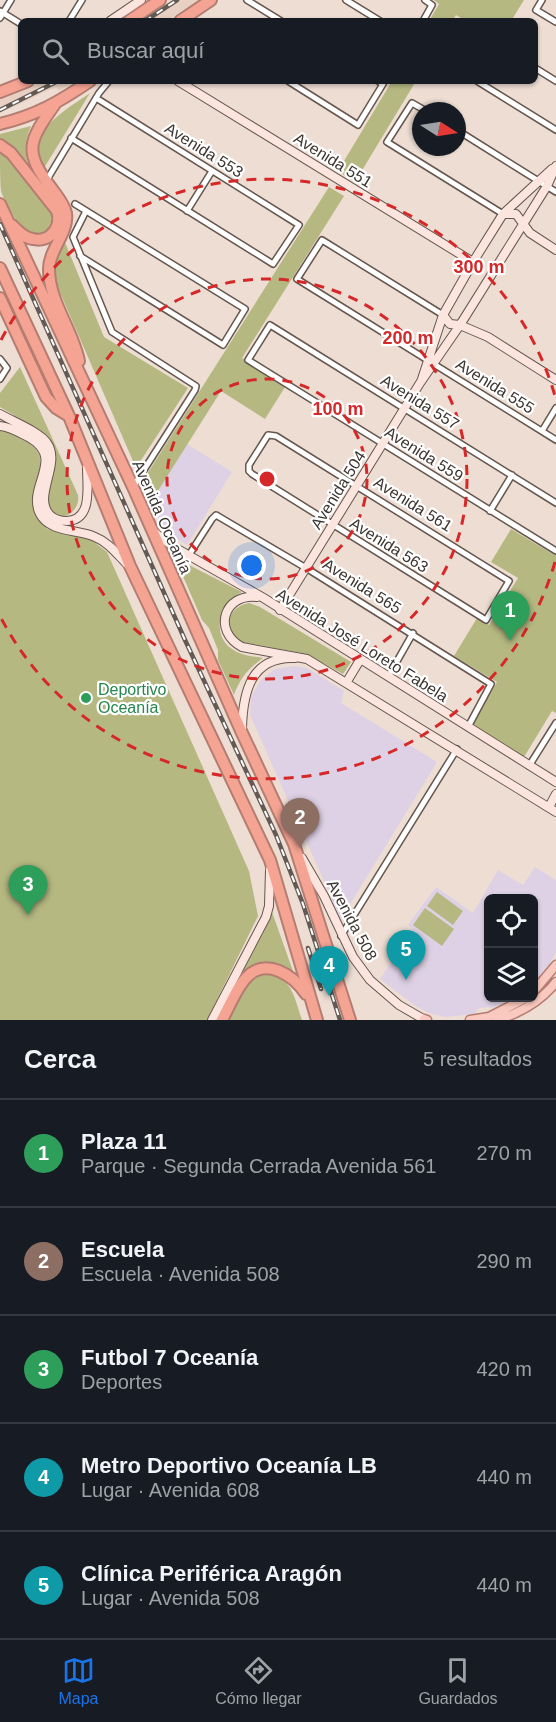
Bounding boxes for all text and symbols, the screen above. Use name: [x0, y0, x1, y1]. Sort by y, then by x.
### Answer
search box: [18, 18, 538, 84]
icon: search: [39, 35, 72, 68]
text: Buscar aquí: [87, 38, 204, 63]
north arrow: [412, 102, 466, 156]
street label: Avenida 553: [162, 119, 246, 181]
street label: Avenida 551: [291, 129, 375, 191]
text: 300 m: [453, 257, 505, 277]
text: 200 m: [382, 328, 434, 348]
street label: Avenida 555: [453, 355, 537, 417]
street label: Avenida 557: [378, 371, 462, 433]
text: 100 m: [312, 399, 364, 419]
street label: Avenida 559: [382, 423, 466, 485]
street label: Avenida 504: [307, 448, 369, 532]
street label: Avenida Oceanía: [129, 458, 195, 576]
centre of rings: [257, 469, 277, 489]
street label: Avenida 561: [371, 473, 455, 535]
street label: Avenida 563: [347, 514, 431, 576]
your location: [237, 551, 266, 580]
street label: Avenida 565: [320, 555, 404, 617]
street label: Avenida José Loreto Fabela: [273, 585, 451, 705]
pin: 1: [490, 592, 530, 641]
place label: Deportivo Oceanía: [98, 681, 167, 716]
marker: Deportivo Oceanía: [79, 691, 93, 705]
pin: 2: [280, 798, 320, 848]
pin: 3: [9, 866, 48, 915]
street label: Avenida 508: [324, 877, 380, 963]
map controls: [484, 894, 538, 1002]
button: locate: [484, 894, 538, 948]
pin: 5: [386, 930, 426, 980]
pin: 4: [310, 946, 348, 996]
button: layers: [484, 948, 538, 1002]
text: Cerca: [24, 1044, 96, 1074]
text: 5 resultados: [423, 1048, 532, 1070]
text: Plaza 11: [81, 1129, 167, 1154]
text: 1: [38, 1142, 49, 1164]
text: 270 m: [476, 1142, 532, 1164]
text: Parque · Segunda Cerrada Avenida 561: [81, 1155, 436, 1177]
text: Escuela: [81, 1237, 164, 1262]
text: 2: [38, 1250, 49, 1272]
text: 290 m: [476, 1250, 532, 1272]
text: Escuela · Avenida 508: [81, 1263, 280, 1285]
text: Futbol 7 Oceanía: [81, 1345, 258, 1370]
text: 3: [38, 1358, 49, 1380]
text: 420 m: [476, 1358, 532, 1380]
text: Deportes: [81, 1371, 162, 1393]
text: Metro Deportivo Oceanía LB: [81, 1453, 377, 1478]
text: 4: [38, 1466, 49, 1488]
text: 440 m: [476, 1466, 532, 1488]
text: Lugar · Avenida 608: [81, 1479, 260, 1501]
text: Clínica Periférica Aragón: [81, 1561, 342, 1586]
text: 5: [38, 1574, 49, 1596]
text: 440 m: [476, 1574, 532, 1596]
text: Lugar · Avenida 508: [81, 1587, 260, 1609]
tab: Mapa: [58, 1654, 98, 1708]
tab: Cómo llegar: [215, 1654, 302, 1708]
tab: Guardados: [418, 1654, 498, 1708]

